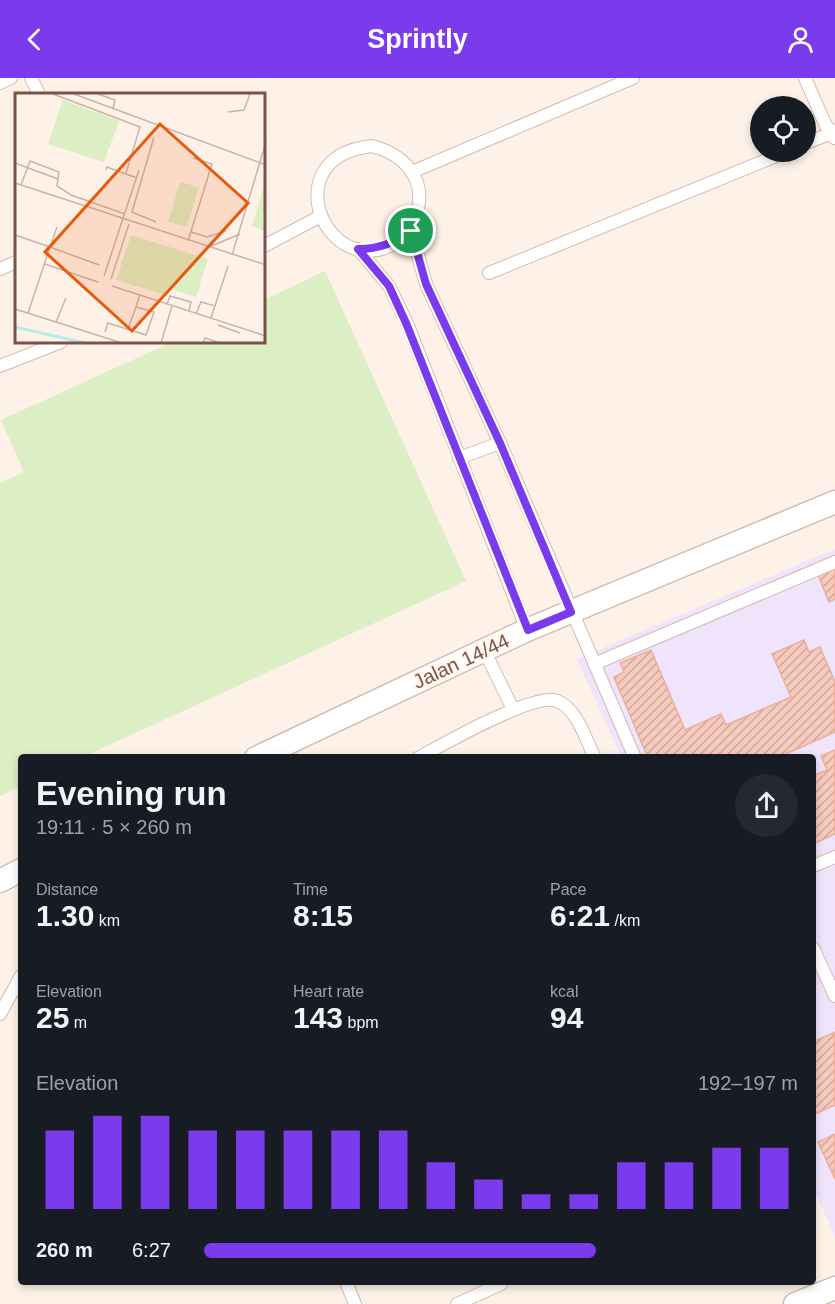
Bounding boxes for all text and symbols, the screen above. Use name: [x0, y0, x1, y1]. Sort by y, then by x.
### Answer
icon: back: [18, 23, 51, 56]
icon: person: [784, 23, 817, 56]
text: Sprintly: [367, 24, 468, 54]
inset map: [15, 93, 266, 344]
map controls: [750, 96, 816, 162]
button: locate: [750, 96, 816, 162]
pin: [385, 205, 436, 256]
icon: arrive: [394, 214, 427, 247]
street label: Jalan 14/44: [409, 629, 513, 693]
button: share: [735, 774, 798, 837]
text: Evening run: [36, 775, 227, 812]
text: 19:11 · 5 × 260 m: [36, 816, 192, 838]
text: Distance: [36, 881, 98, 898]
text: Time: [293, 881, 328, 898]
text: Pace: [550, 881, 586, 898]
text: 1.30: [36, 899, 94, 932]
text: 8:15: [293, 899, 353, 932]
text: 6:21: [550, 899, 610, 932]
text: km: [94, 912, 120, 929]
text: /km: [610, 912, 640, 929]
text: Elevation: [36, 983, 102, 1000]
text: Heart rate: [293, 983, 364, 1000]
text: kcal: [550, 983, 578, 1000]
text: 25: [36, 1001, 69, 1034]
text: 143: [293, 1001, 343, 1034]
text: 94: [550, 1001, 583, 1034]
text: m: [69, 1014, 87, 1031]
text: bpm: [343, 1014, 379, 1031]
text: Elevation: [36, 1072, 118, 1094]
text: 192–197 m: [698, 1072, 798, 1094]
text: 260 m: [36, 1239, 93, 1261]
text: 6:27: [132, 1239, 171, 1261]

